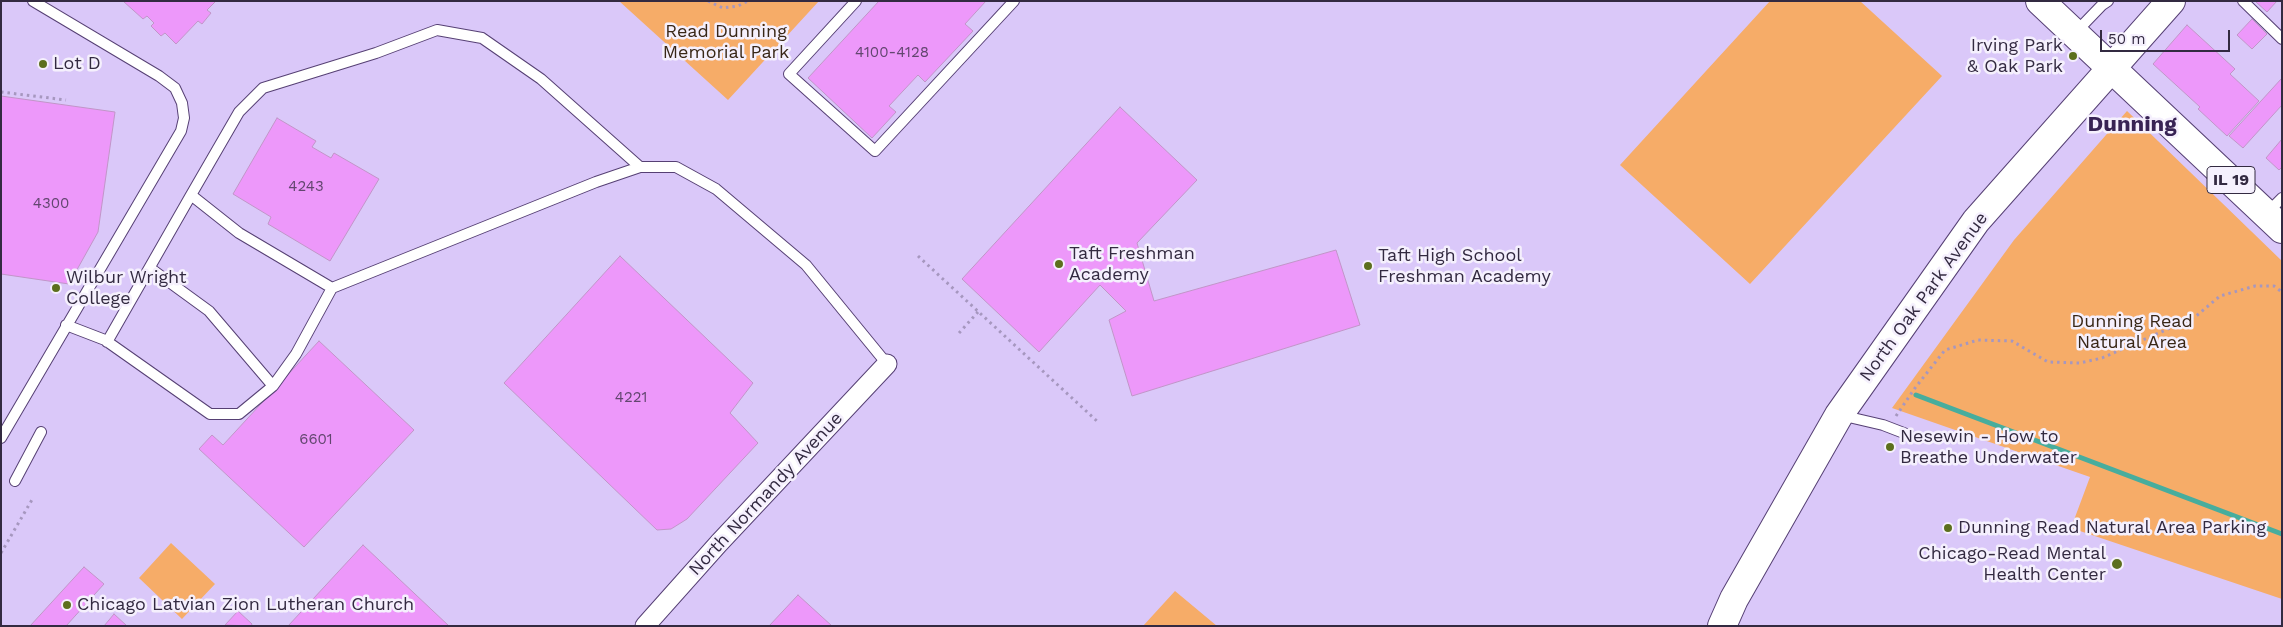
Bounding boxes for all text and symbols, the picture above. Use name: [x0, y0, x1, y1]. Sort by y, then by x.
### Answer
scale bar: [2103, 20, 2233, 52]
park label: Read Dunning Memorial Park: [663, 21, 789, 64]
text: 50 m: [2108, 30, 2145, 48]
place label: Irving Park & Oak Park: [1967, 35, 2063, 78]
house number: 4100-4128: [855, 44, 929, 62]
marker: Irving Park & Oak Park: [2067, 50, 2079, 62]
place label: Lot D: [53, 53, 101, 75]
marker: Lot D: [37, 58, 49, 70]
district label: Dunning: [2087, 112, 2177, 138]
road number: IL 19: [2207, 166, 2255, 194]
house number: 4243: [288, 178, 324, 196]
house number: 4300: [33, 195, 69, 213]
street label: North Oak Park Avenue: [1855, 208, 1993, 386]
place label: Taft Freshman Academy: [1069, 243, 1195, 286]
place label: Taft High School Freshman Academy: [1378, 245, 1551, 288]
marker: Taft Freshman Academy: [1053, 258, 1065, 270]
marker: Taft High School Freshman Academy: [1362, 260, 1374, 272]
place label: Wilbur Wright College: [66, 267, 187, 310]
marker: Wilbur Wright College: [50, 282, 62, 294]
park label: Dunning Read Natural Area: [2071, 311, 2193, 354]
house number: 4221: [615, 389, 647, 407]
street label: North Normandy Avenue: [685, 408, 847, 580]
place label: Nesewin - How to Breathe Underwater: [1900, 426, 2077, 468]
house number: 6601: [299, 431, 333, 449]
marker: Nesewin - How to Breathe Underwater: [1884, 441, 1896, 453]
place label: Dunning Read Natural Area Parking: [1958, 517, 2266, 539]
marker: Dunning Read Natural Area Parking: [1942, 522, 1954, 534]
place label: Chicago-Read Mental Health Center: [1918, 543, 2106, 586]
marker: Chicago-Read Mental Health Center: [2110, 557, 2124, 571]
place label: Chicago Latvian Zion Lutheran Church: [77, 594, 414, 616]
marker: Chicago Latvian Zion Lutheran Church: [61, 599, 73, 611]

